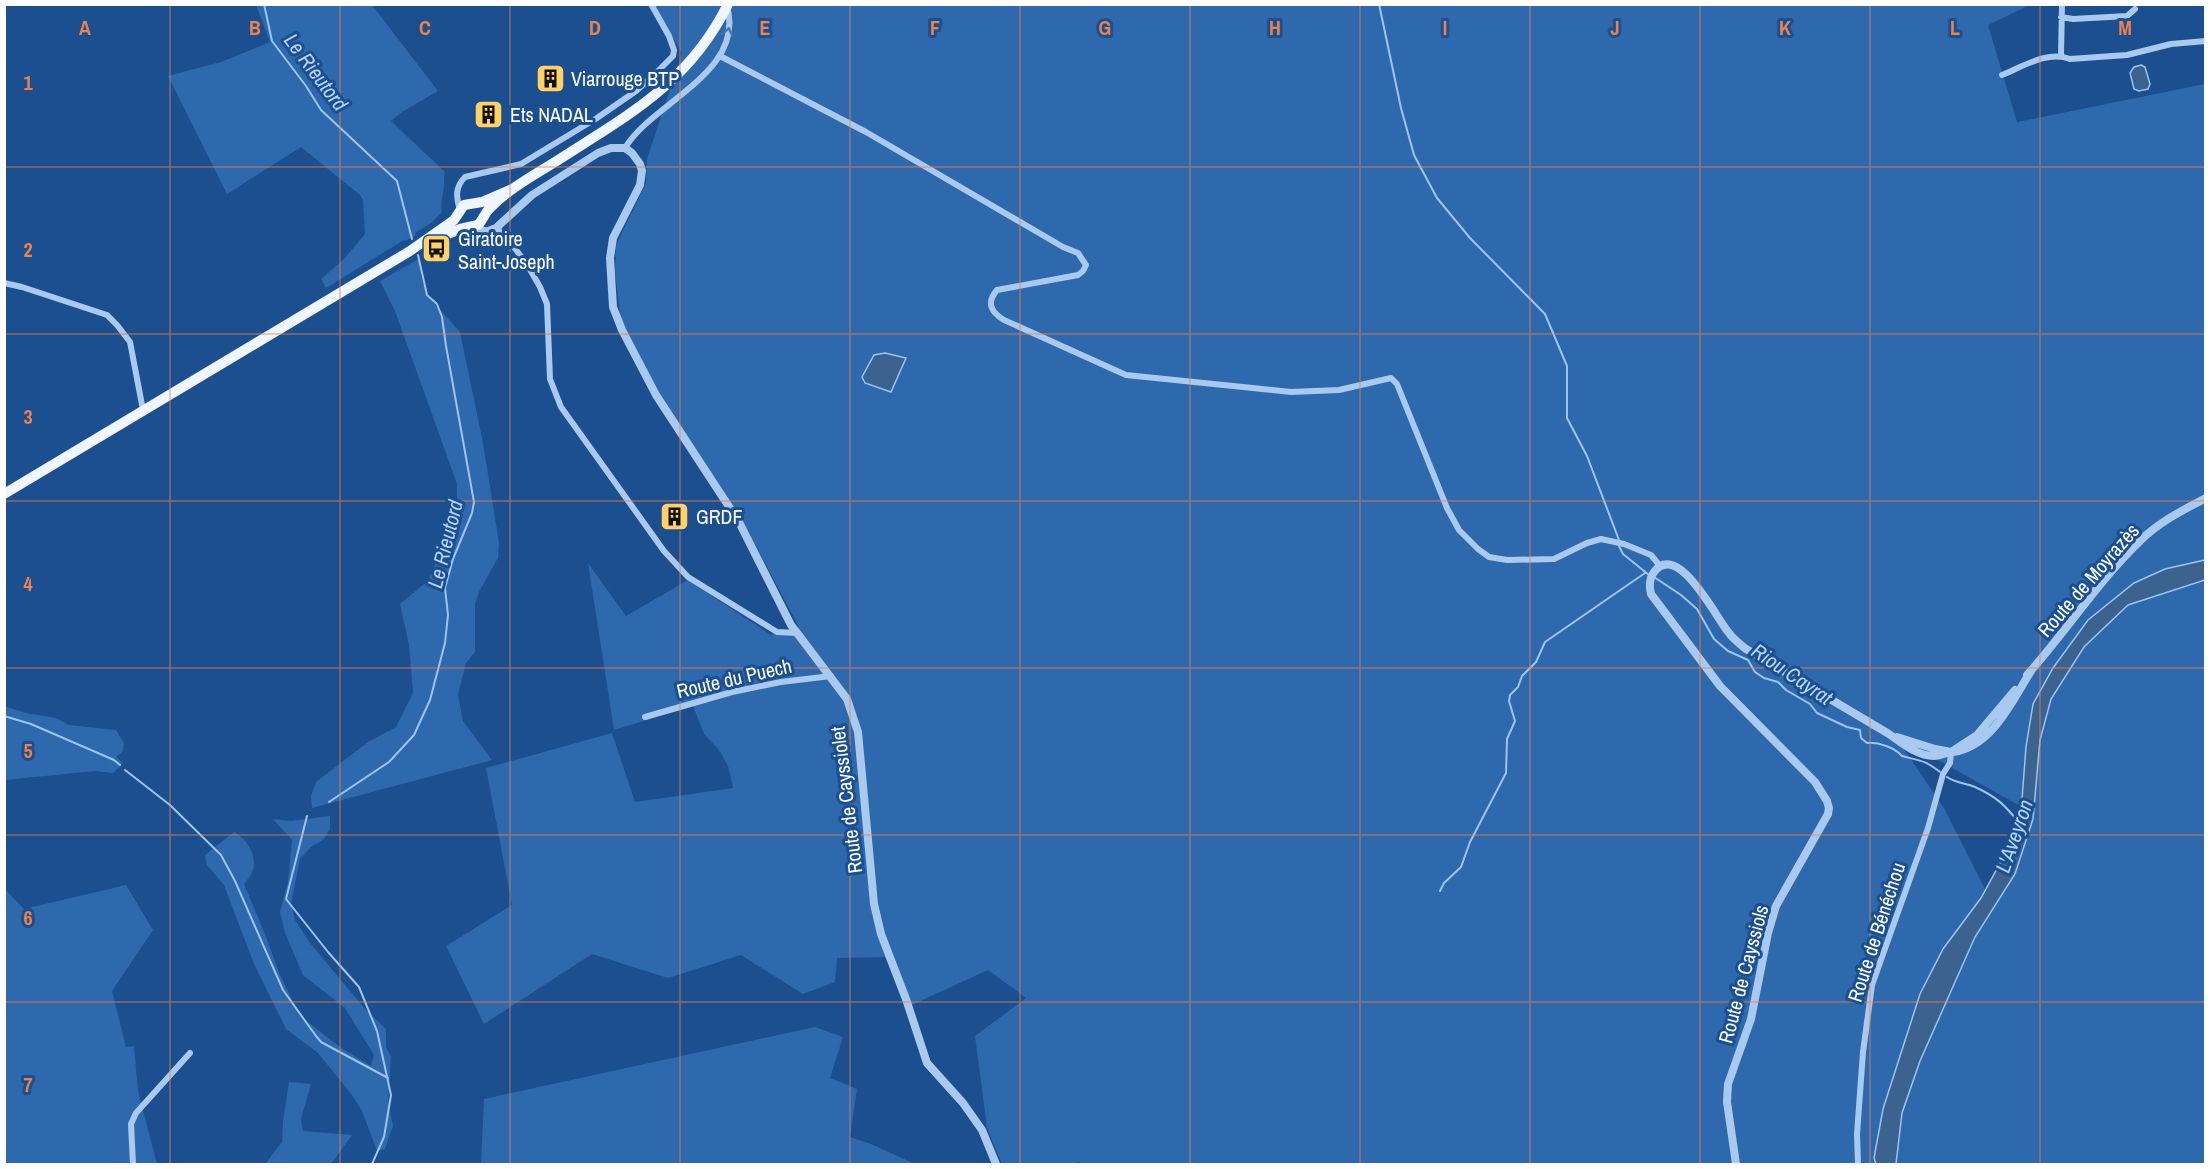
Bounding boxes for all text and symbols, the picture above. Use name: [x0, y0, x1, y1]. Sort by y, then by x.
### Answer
text: A: [79, 14, 91, 41]
text: B: [249, 14, 261, 41]
text: C: [419, 14, 431, 41]
text: D: [589, 14, 601, 41]
text: E: [760, 14, 771, 41]
text: F: [930, 14, 940, 41]
text: G: [1099, 14, 1111, 41]
text: H: [1269, 14, 1281, 41]
text: I: [1443, 14, 1447, 41]
text: J: [1610, 14, 1620, 41]
text: K: [1779, 14, 1791, 41]
text: L: [1950, 14, 1960, 41]
text: M: [2118, 14, 2132, 41]
water label: Le Rieutord: [277, 27, 355, 117]
one-way arrow: [721, 27, 734, 37]
building icon: Viarrouge BTP: [534, 62, 566, 94]
place label: Viarrouge BTP: [571, 65, 679, 92]
text: 1: [23, 69, 33, 96]
building icon: Ets NADAL: [473, 98, 505, 130]
place label: Ets NADAL: [510, 101, 593, 128]
place label: Giratoire Saint-Joseph: [458, 225, 555, 275]
bus stop icon: Giratoire Saint-Joseph: [421, 233, 453, 265]
text: 2: [23, 236, 33, 263]
text: 3: [23, 403, 33, 430]
water label: Le Rieutord: [420, 496, 470, 591]
building icon: GRDF: [659, 500, 691, 532]
place label: GRDF: [696, 503, 742, 530]
street label: Route de Moyrazès: [2031, 517, 2145, 643]
text: 4: [23, 570, 33, 597]
water label: Riou Cayrat: [1746, 636, 1839, 712]
street label: Route du Puech: [674, 652, 794, 704]
street label: Route de Cayssiolet: [824, 725, 868, 875]
text: 5: [23, 737, 33, 764]
water label: L'Aveyron: [1988, 796, 2040, 876]
street label: Route de Bénéchou: [1841, 859, 1911, 1005]
street label: Route de Cayssiols: [1712, 902, 1774, 1046]
text: 6: [23, 904, 33, 931]
text: 7: [23, 1071, 33, 1098]

